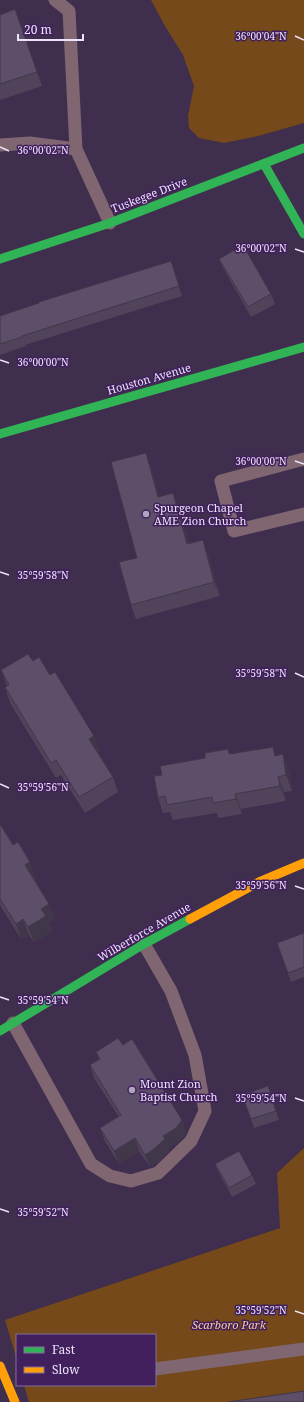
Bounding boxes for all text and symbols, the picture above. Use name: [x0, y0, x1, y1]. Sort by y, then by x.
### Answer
scale bar: [18, 16, 83, 42]
text: 20 m: [24, 21, 52, 38]
text: 36°00'04"N: [235, 29, 287, 43]
text: 36°00'02"N: [17, 143, 69, 157]
street label: Tuskegee Drive: [109, 173, 189, 216]
text: 36°00'02"N: [235, 241, 287, 255]
text: 36°00'00"N: [17, 355, 69, 369]
street label: Houston Avenue: [105, 359, 193, 398]
text: 36°00'00"N: [235, 454, 287, 468]
place label: Spurgeon Chapel AME Zion Church: [154, 500, 246, 528]
marker: Spurgeon Chapel AME Zion Church: [141, 509, 151, 519]
text: 35°59'58"N: [17, 568, 69, 582]
text: 35°59'58"N: [235, 666, 287, 680]
text: 35°59'56"N: [17, 780, 69, 794]
text: 35°59'56"N: [235, 878, 287, 892]
street label: Wilberforce Avenue: [94, 899, 193, 964]
text: 35°59'54"N: [17, 993, 69, 1007]
place label: Mount Zion Baptist Church: [140, 1076, 218, 1104]
marker: Mount Zion Baptist Church: [127, 1085, 137, 1095]
text: 35°59'54"N: [235, 1091, 287, 1105]
text: 35°59'52"N: [17, 1205, 69, 1219]
text: 35°59'52"N: [235, 1303, 287, 1317]
park label: Scarboro Park: [192, 1317, 267, 1332]
legend: [16, 1334, 156, 1386]
text: Fast: [52, 1341, 75, 1358]
text: Slow: [52, 1361, 80, 1378]

